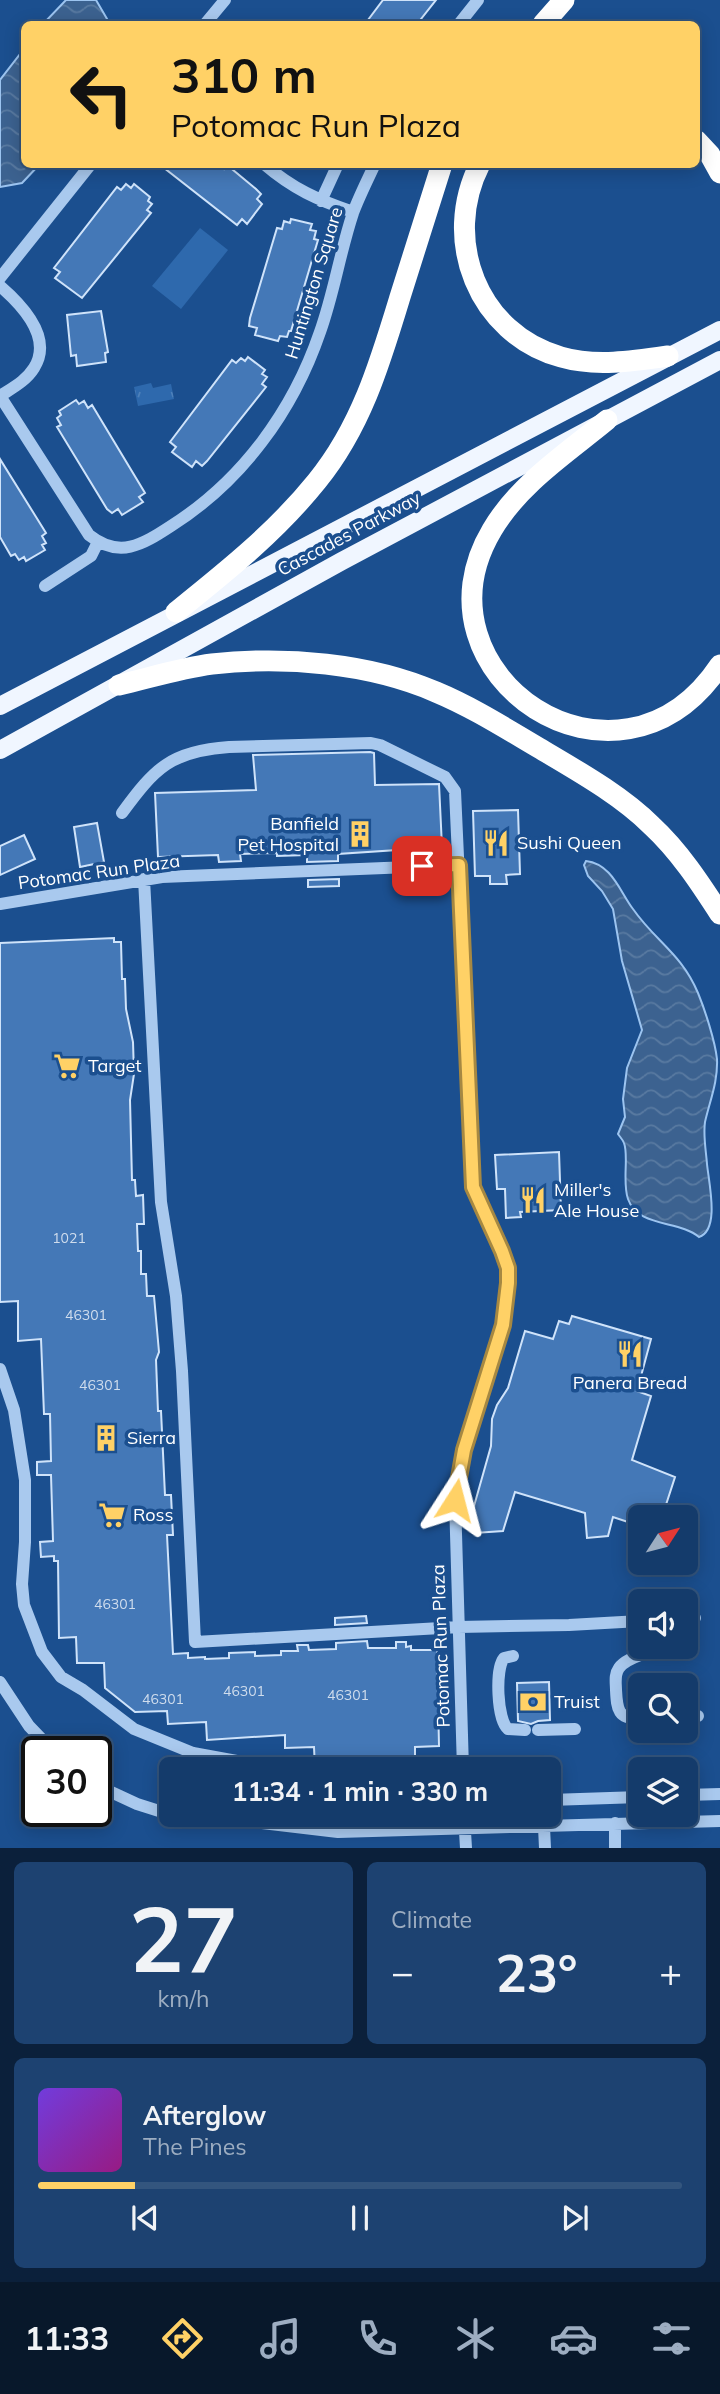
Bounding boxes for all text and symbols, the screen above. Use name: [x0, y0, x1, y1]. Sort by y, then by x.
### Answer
text: 310 m: [171, 44, 317, 105]
icon: left: [56, 49, 147, 140]
text: Potomac Run Plaza: [171, 105, 461, 145]
street label: Huntington Square: [279, 204, 348, 362]
street label: Cascades Parkway: [273, 486, 425, 581]
place label: Banfield Pet Hospital: [237, 812, 339, 856]
building icon: Banfield Pet Hospital: [345, 819, 375, 849]
restaurant icon: Sushi Queen: [481, 828, 511, 858]
place label: Sushi Queen: [517, 831, 621, 854]
pin: [392, 836, 452, 896]
icon: arrive: [403, 847, 441, 885]
street label: Potomac Run Plaza: [17, 849, 181, 894]
supermarket icon: Target: [52, 1051, 82, 1081]
place label: Target: [88, 1054, 142, 1077]
place label: Miller's Ale House: [554, 1178, 639, 1222]
restaurant icon: Miller's Ale House: [518, 1185, 548, 1215]
house number: 1021: [52, 1229, 86, 1247]
house number: 46301: [65, 1306, 107, 1324]
restaurant icon: Panera Bread: [615, 1339, 645, 1369]
place label: Panera Bread: [573, 1371, 687, 1394]
house number: 46301: [79, 1376, 121, 1394]
building icon: Sierra: [91, 1423, 121, 1453]
place label: Sierra: [127, 1426, 176, 1449]
position arrow: [418, 1463, 492, 1537]
supermarket icon: Ross: [97, 1500, 127, 1530]
place label: Ross: [133, 1503, 173, 1526]
north arrow: [628, 1505, 698, 1575]
map controls: [628, 1505, 698, 1827]
street label: Potomac Run Plaza: [426, 1564, 455, 1728]
button: sound: [628, 1589, 698, 1659]
house number: 46301: [94, 1595, 136, 1613]
button: search: [628, 1673, 698, 1743]
house number: 46301: [223, 1682, 265, 1700]
house number: 46301: [327, 1686, 369, 1704]
bank icon: Truist: [518, 1687, 548, 1717]
house number: 46301: [142, 1690, 184, 1708]
place label: Truist: [554, 1690, 600, 1713]
speed limit sign: 30: [21, 1736, 112, 1827]
button: layers: [628, 1757, 698, 1827]
text: 11:34 · 1 min · 330 m: [232, 1775, 488, 1808]
text: 27: [129, 1881, 238, 1995]
text: Climate: [391, 1905, 472, 1934]
text: 23°: [495, 1940, 578, 2005]
text: −: [391, 1948, 414, 1996]
text: +: [659, 1948, 682, 1996]
text: km/h: [157, 1984, 210, 2013]
text: Afterglow: [143, 2099, 266, 2132]
text: The Pines: [143, 2132, 247, 2161]
icon: previous: [126, 2199, 164, 2237]
icon: pause: [341, 2199, 379, 2237]
icon: next: [556, 2199, 594, 2237]
icon: directions: [158, 2314, 207, 2363]
icon: music: [256, 2314, 305, 2363]
icon: phone: [353, 2314, 402, 2363]
icon: climate: [451, 2314, 500, 2363]
icon: car: [549, 2314, 598, 2363]
icon: filters: [647, 2314, 696, 2363]
text: 11:33: [24, 2318, 109, 2358]

